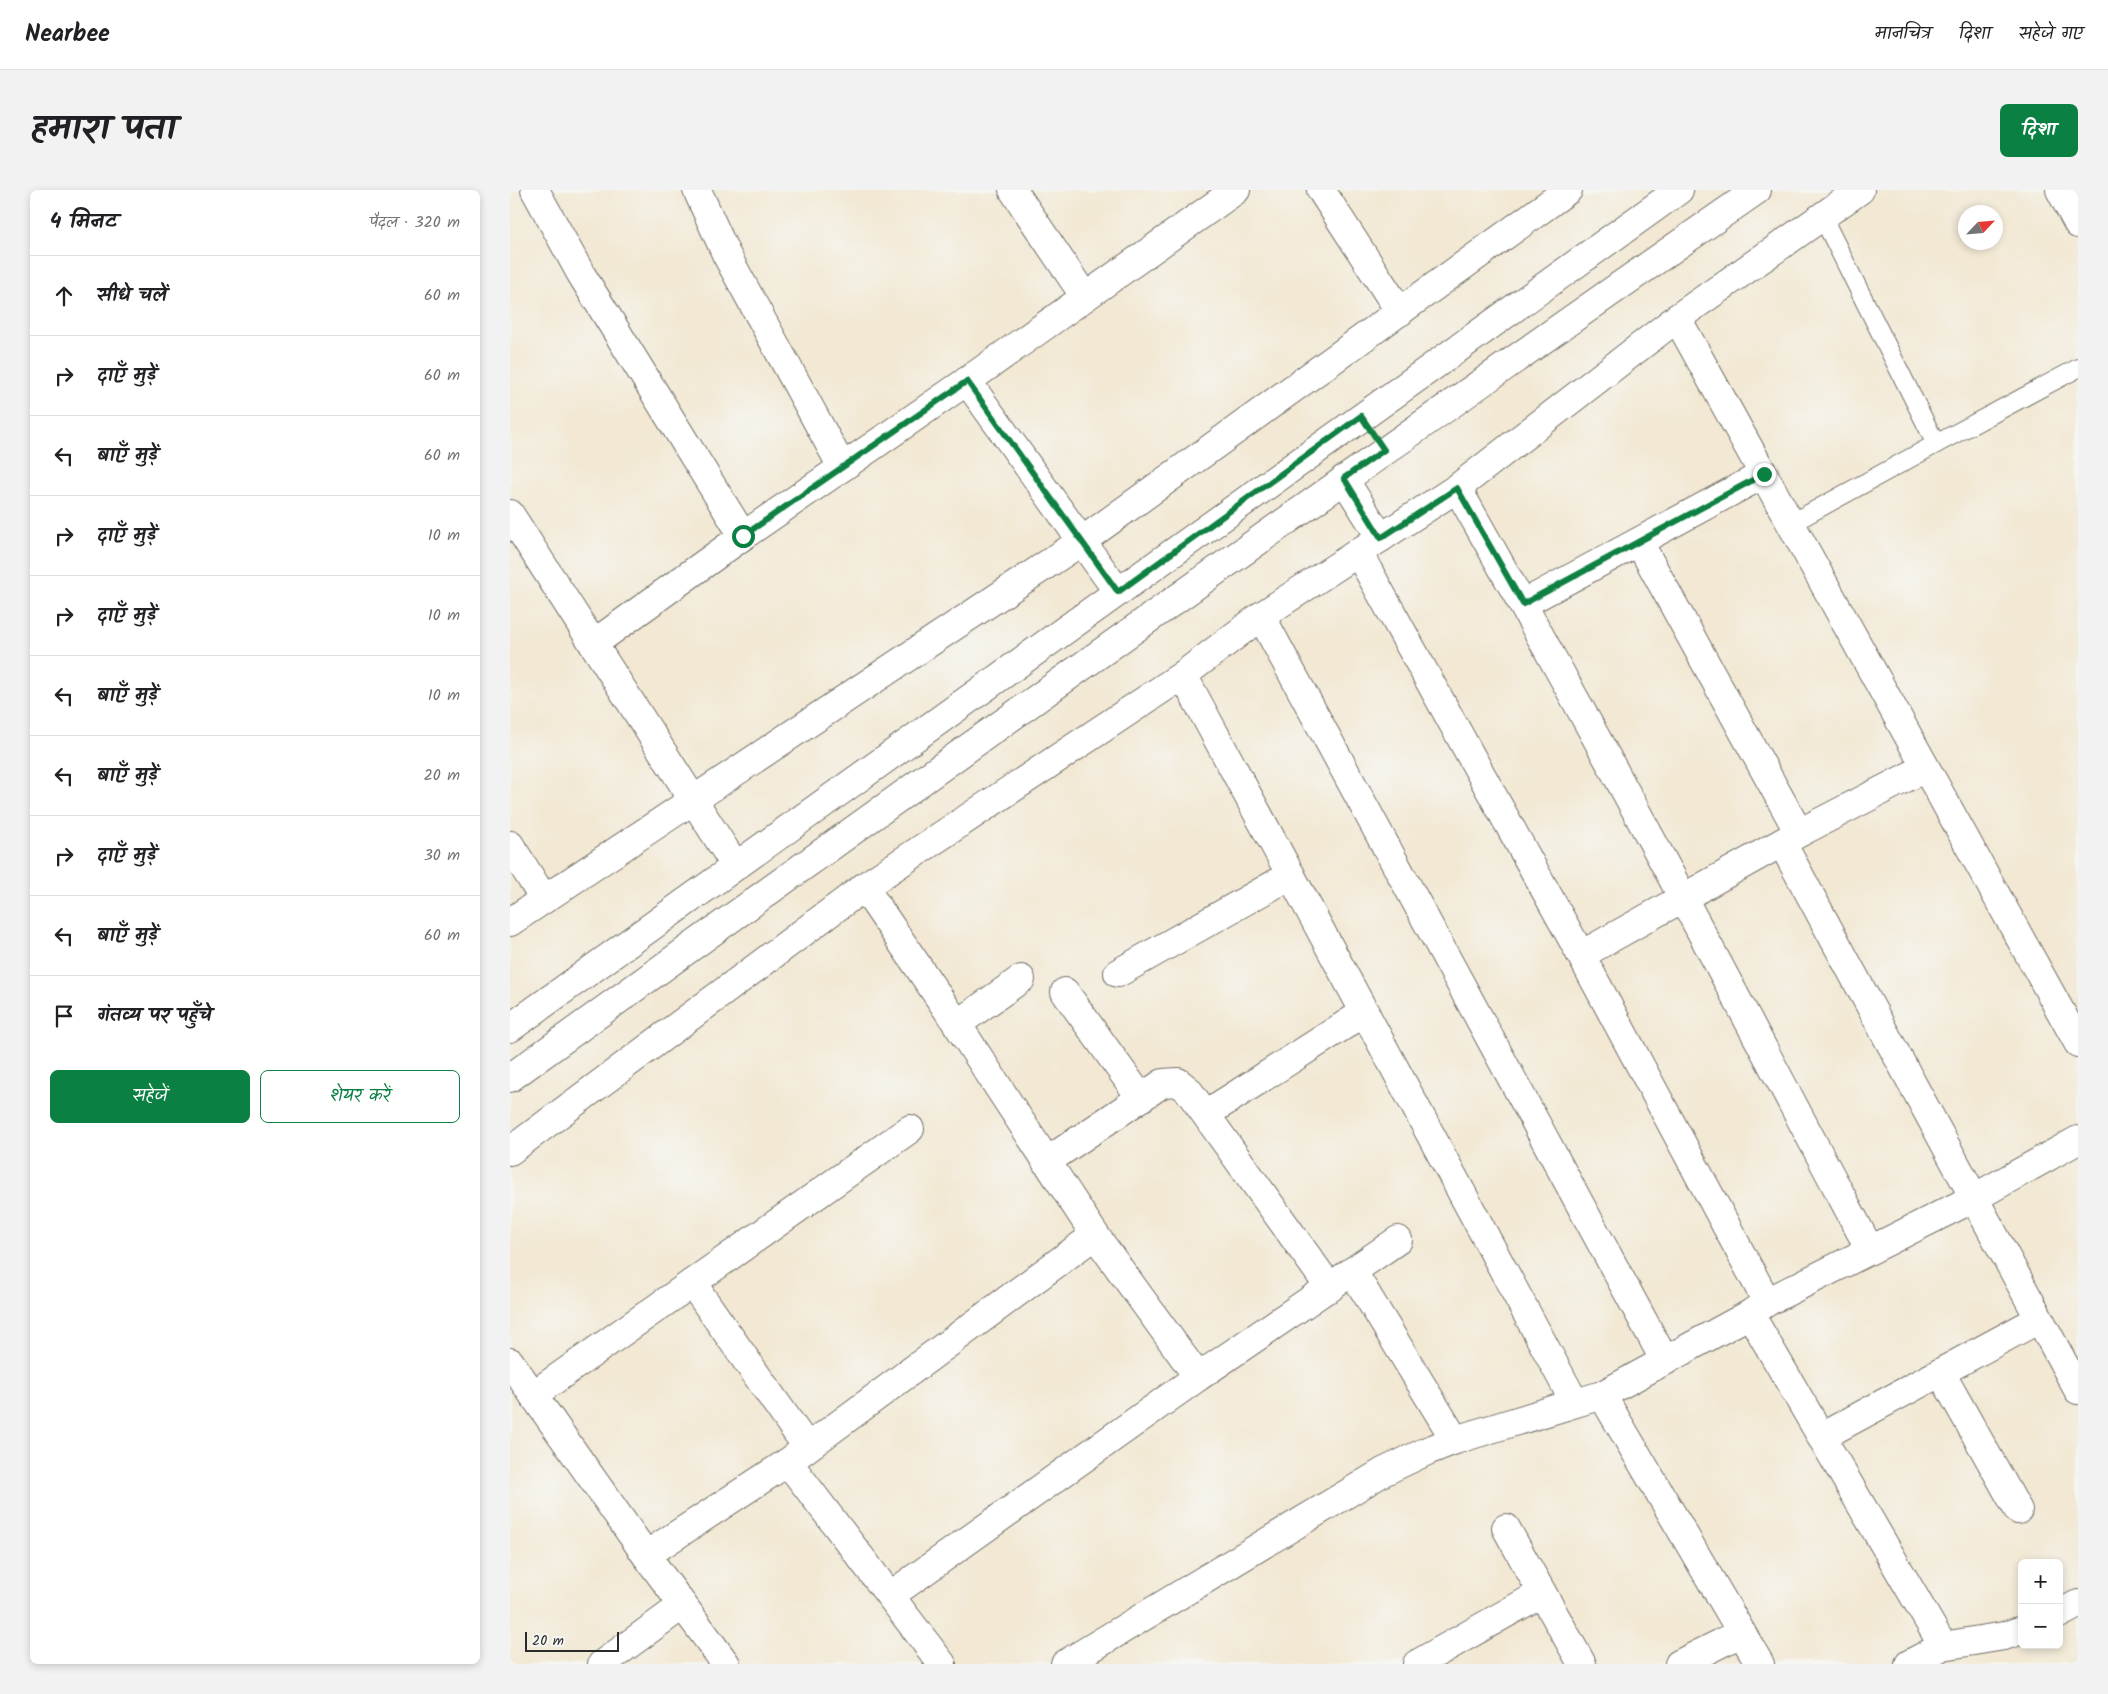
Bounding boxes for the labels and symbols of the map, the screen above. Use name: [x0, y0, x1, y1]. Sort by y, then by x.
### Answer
north arrow: [1958, 205, 2003, 250]
route end: [1753, 463, 1776, 486]
route start: [732, 525, 755, 548]
scale bar: [525, 1629, 619, 1652]

